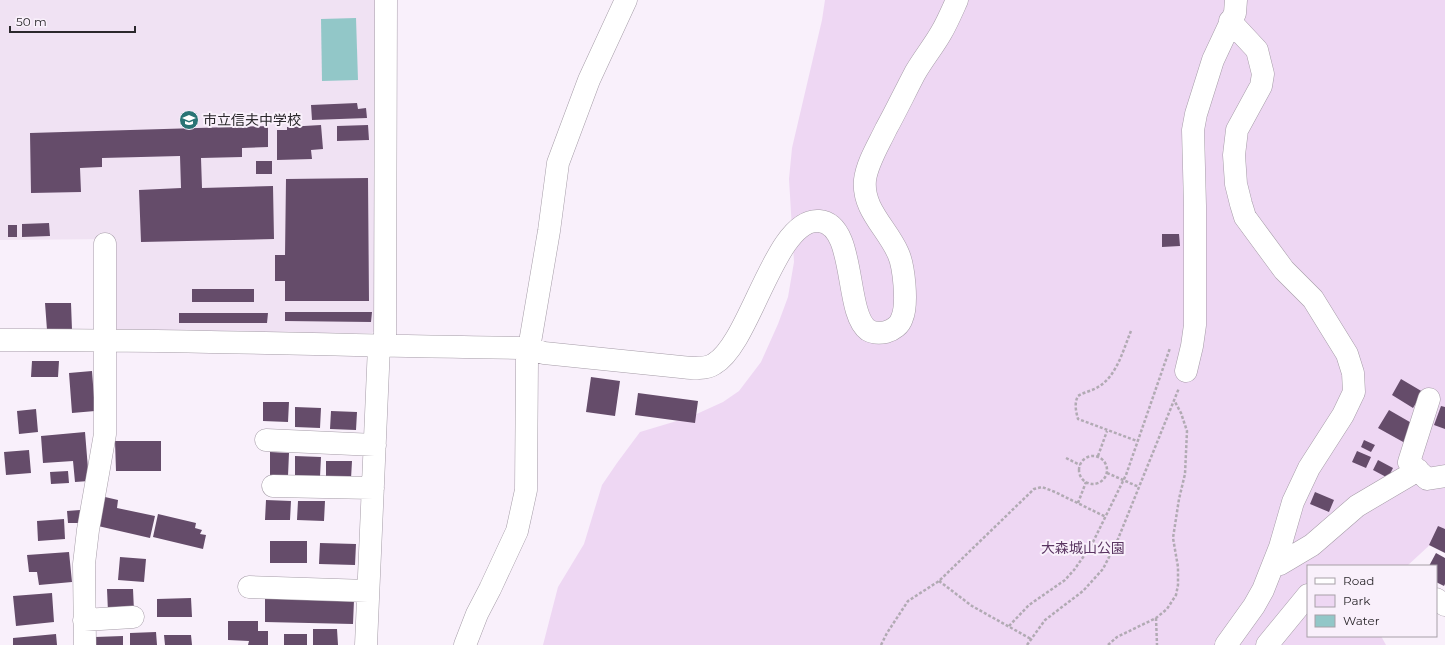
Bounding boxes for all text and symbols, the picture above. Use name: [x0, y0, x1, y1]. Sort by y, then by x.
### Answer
scale bar: [10, 8, 135, 34]
text: 50 m: [16, 14, 47, 29]
school or university icon: 市立信夫中学校: [178, 109, 200, 131]
place label: 市立信夫中学校: [203, 111, 301, 129]
park label: 大森城山公園: [1041, 539, 1125, 557]
legend: [1307, 565, 1437, 637]
text: Road: [1343, 573, 1374, 588]
text: Park: [1343, 593, 1371, 608]
text: Water: [1343, 613, 1380, 628]

